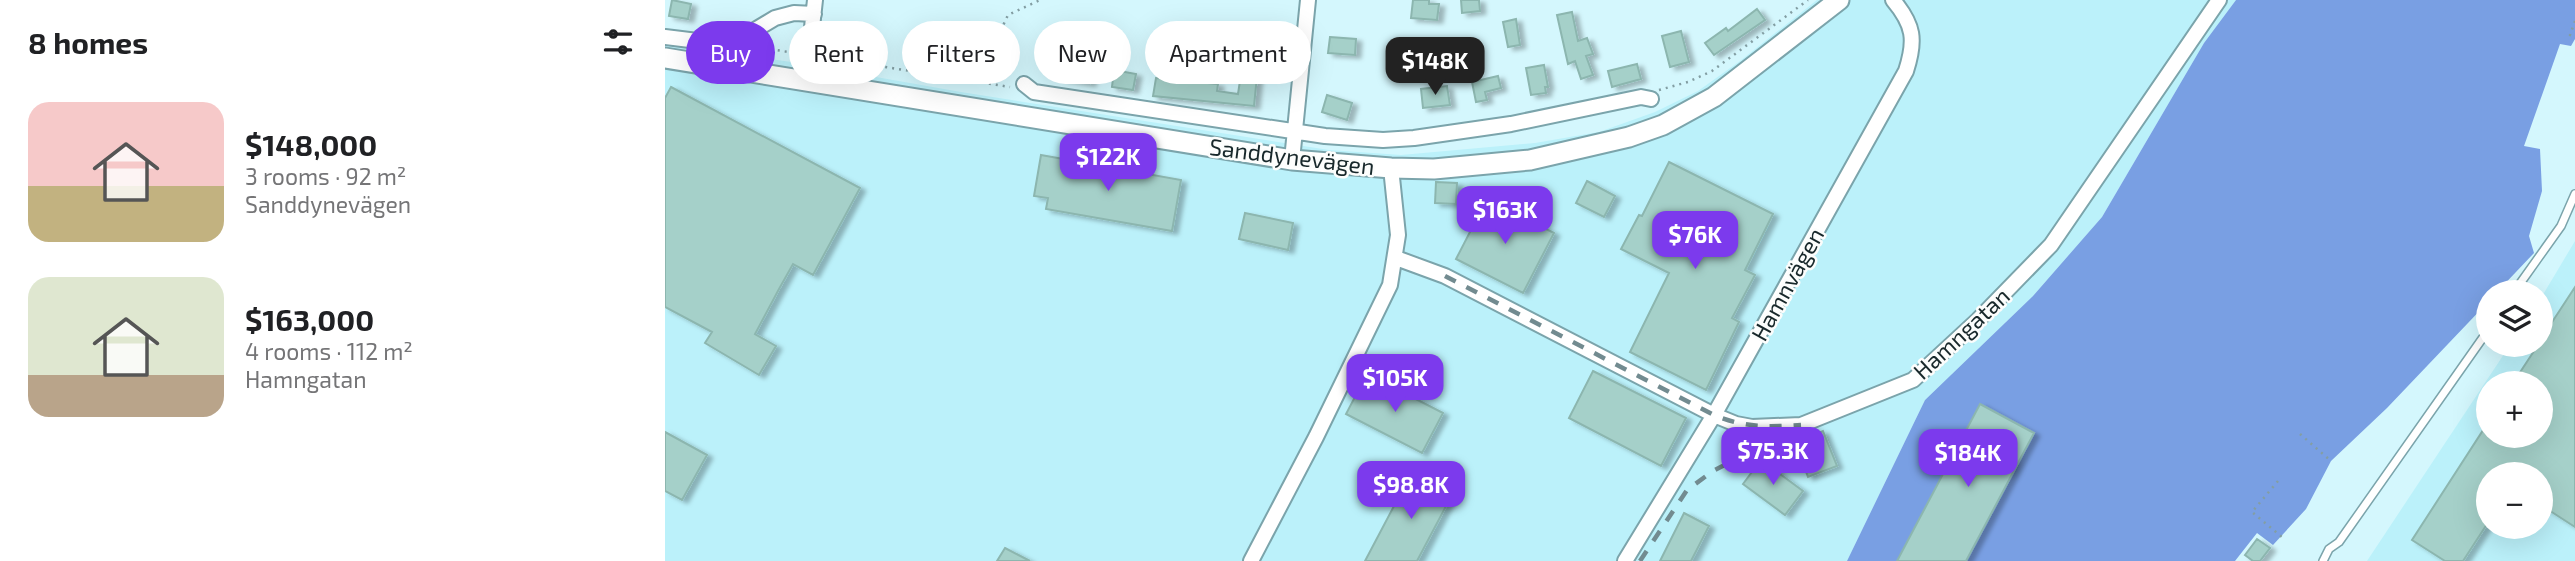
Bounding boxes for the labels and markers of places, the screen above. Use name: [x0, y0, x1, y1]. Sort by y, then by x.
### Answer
pin: $148K: [1386, 38, 1484, 97]
pin: $122K: [1059, 134, 1157, 193]
pin: $163K: [1456, 187, 1554, 246]
pin: $76K: [1654, 212, 1736, 271]
pin: $105K: [1346, 354, 1444, 414]
pin: $75.3K: [1716, 428, 1830, 487]
pin: $184K: [1919, 430, 2017, 489]
pin: $98.8K: [1354, 462, 1468, 521]

